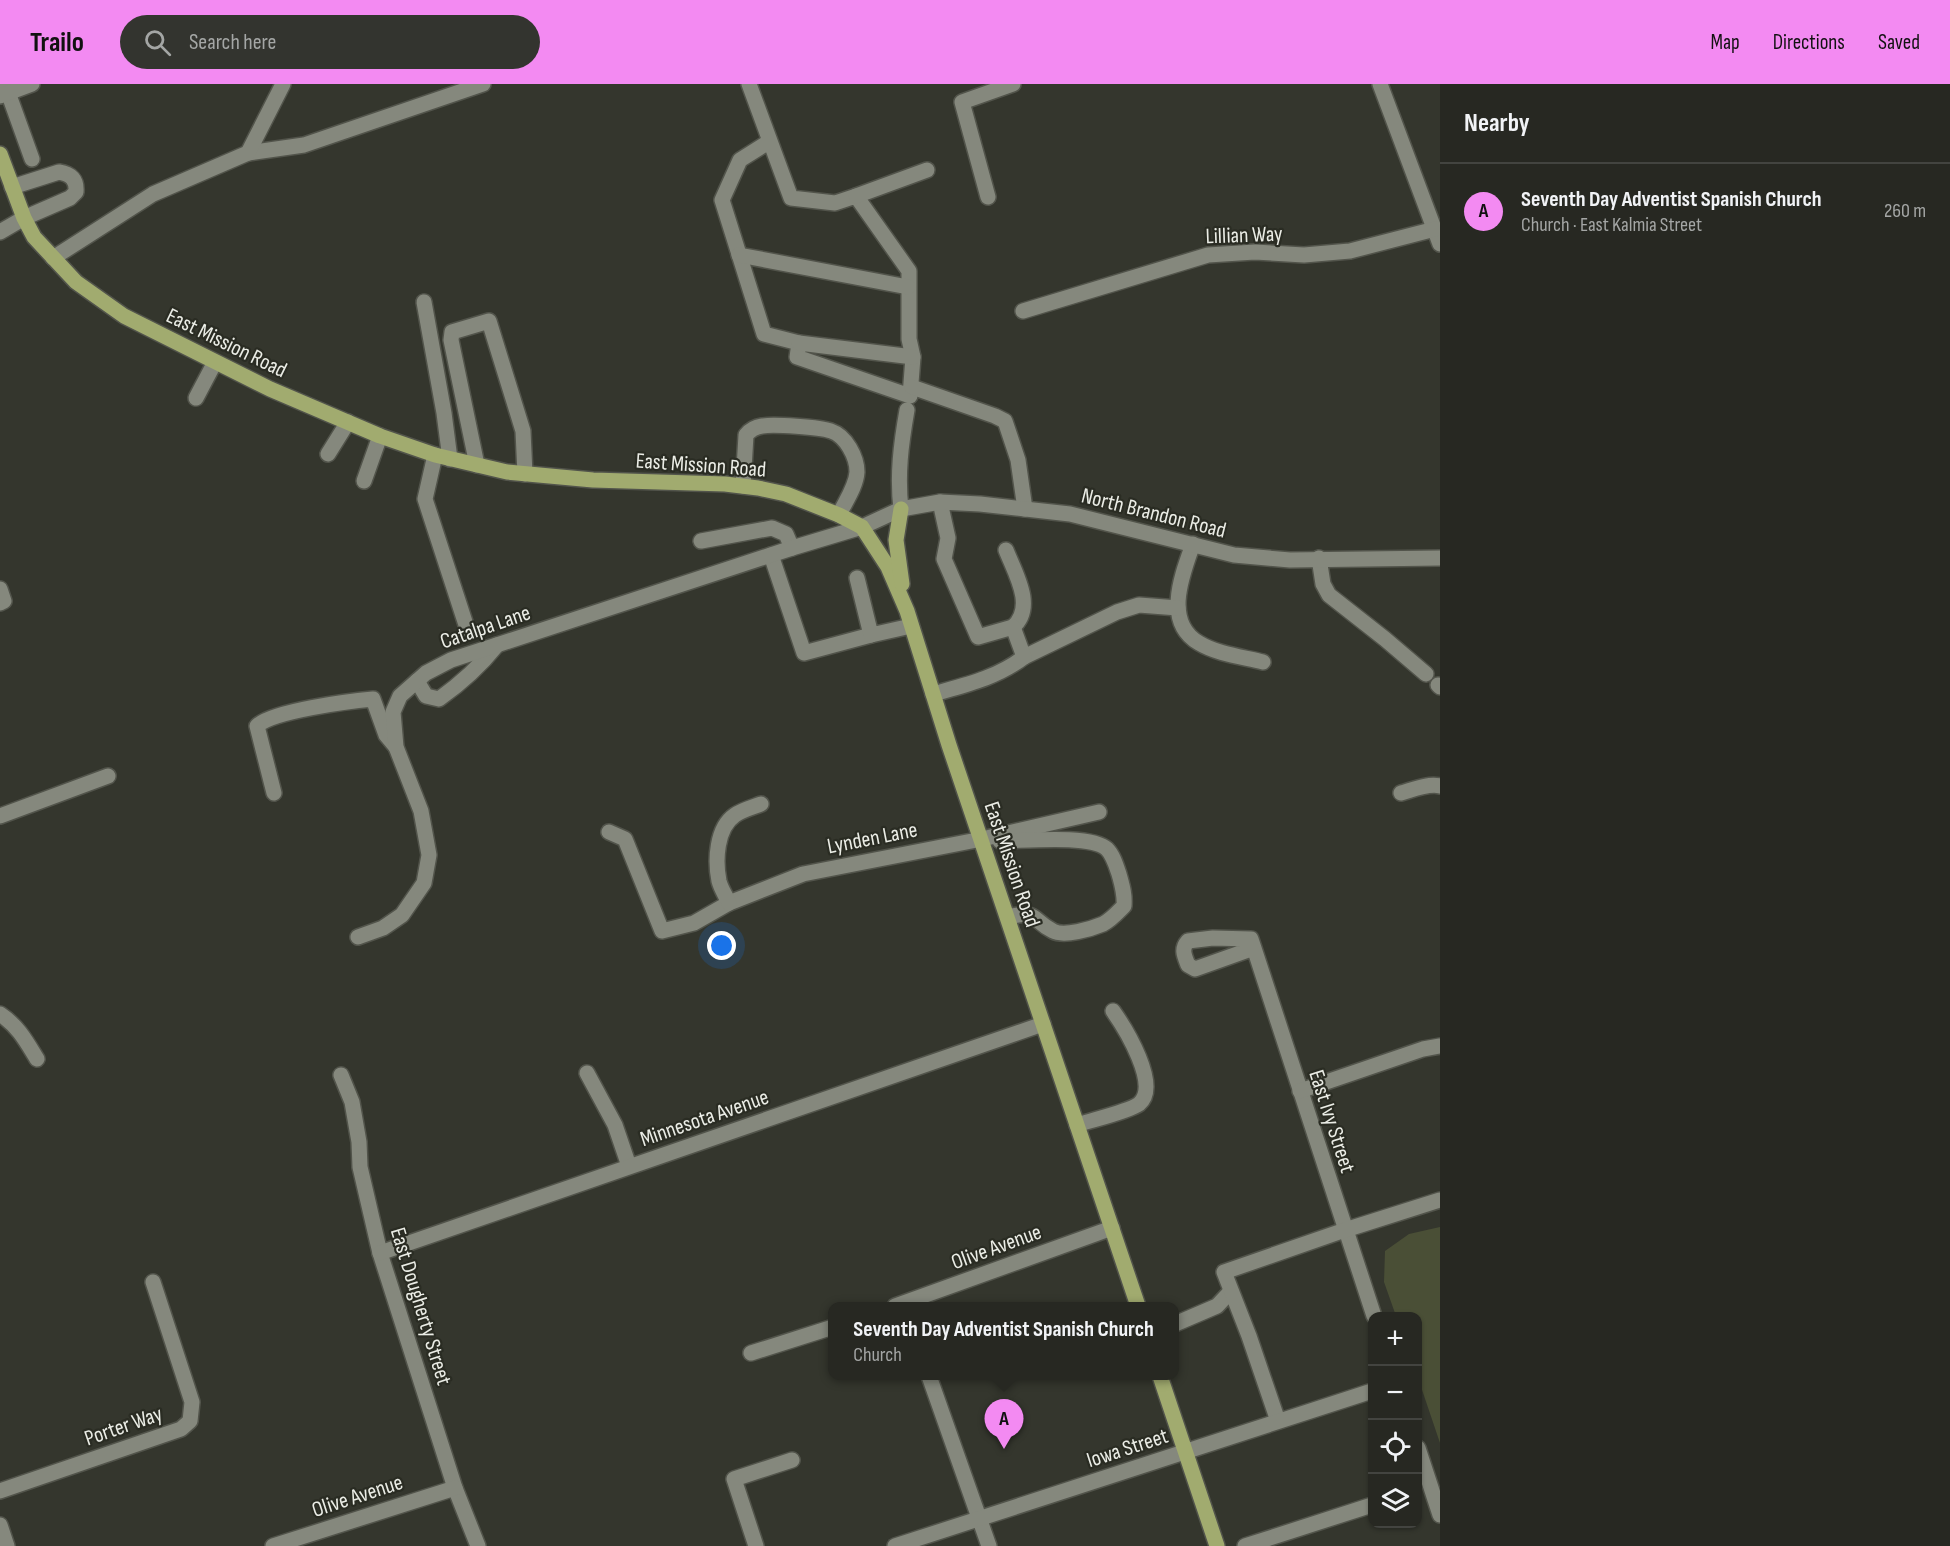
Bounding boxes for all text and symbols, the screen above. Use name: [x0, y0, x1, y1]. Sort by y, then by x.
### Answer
search box: [120, 15, 540, 69]
text: Trailo: [30, 26, 84, 59]
icon: search: [141, 26, 174, 59]
text: Search here: [189, 29, 276, 56]
text: Map: [1710, 30, 1740, 55]
text: Directions: [1773, 30, 1845, 55]
text: Saved: [1878, 30, 1920, 55]
text: Nearby: [1464, 108, 1530, 139]
text: Seventh Day Adventist Spanish Church: [1521, 186, 1822, 213]
text: A: [1479, 199, 1488, 223]
text: 260 m: [1884, 199, 1926, 223]
text: Church · East Kalmia Street: [1521, 213, 1702, 237]
street label: Lillian Way: [1205, 221, 1283, 250]
street label: East Mission Road: [162, 303, 291, 384]
street label: East Mission Road: [635, 447, 767, 484]
street label: North Brandon Road: [1079, 482, 1229, 544]
street label: Catalpa Lane: [437, 599, 534, 655]
street label: East Mission Road: [978, 798, 1046, 931]
street label: Lynden Lane: [825, 817, 920, 860]
your location: [707, 931, 736, 960]
street label: East Ivy Street: [1302, 1067, 1361, 1177]
street label: Minnesota Avenue: [637, 1084, 772, 1153]
street label: Olive Avenue: [948, 1219, 1045, 1276]
street label: East Dougherty Street: [384, 1224, 457, 1389]
popup: [828, 1302, 1179, 1380]
map controls: [1368, 1312, 1422, 1528]
button: +: [1368, 1312, 1422, 1366]
text: Seventh Day Adventist Spanish Church: [853, 1316, 1154, 1343]
text: Church: [853, 1343, 902, 1367]
button: −: [1368, 1366, 1422, 1420]
street label: Porter Way: [81, 1400, 167, 1452]
pin: A: [984, 1400, 1024, 1449]
button: locate: [1368, 1420, 1422, 1474]
street label: Iowa Street: [1083, 1423, 1172, 1474]
street label: Olive Avenue: [309, 1469, 406, 1524]
button: layers: [1368, 1474, 1422, 1528]

